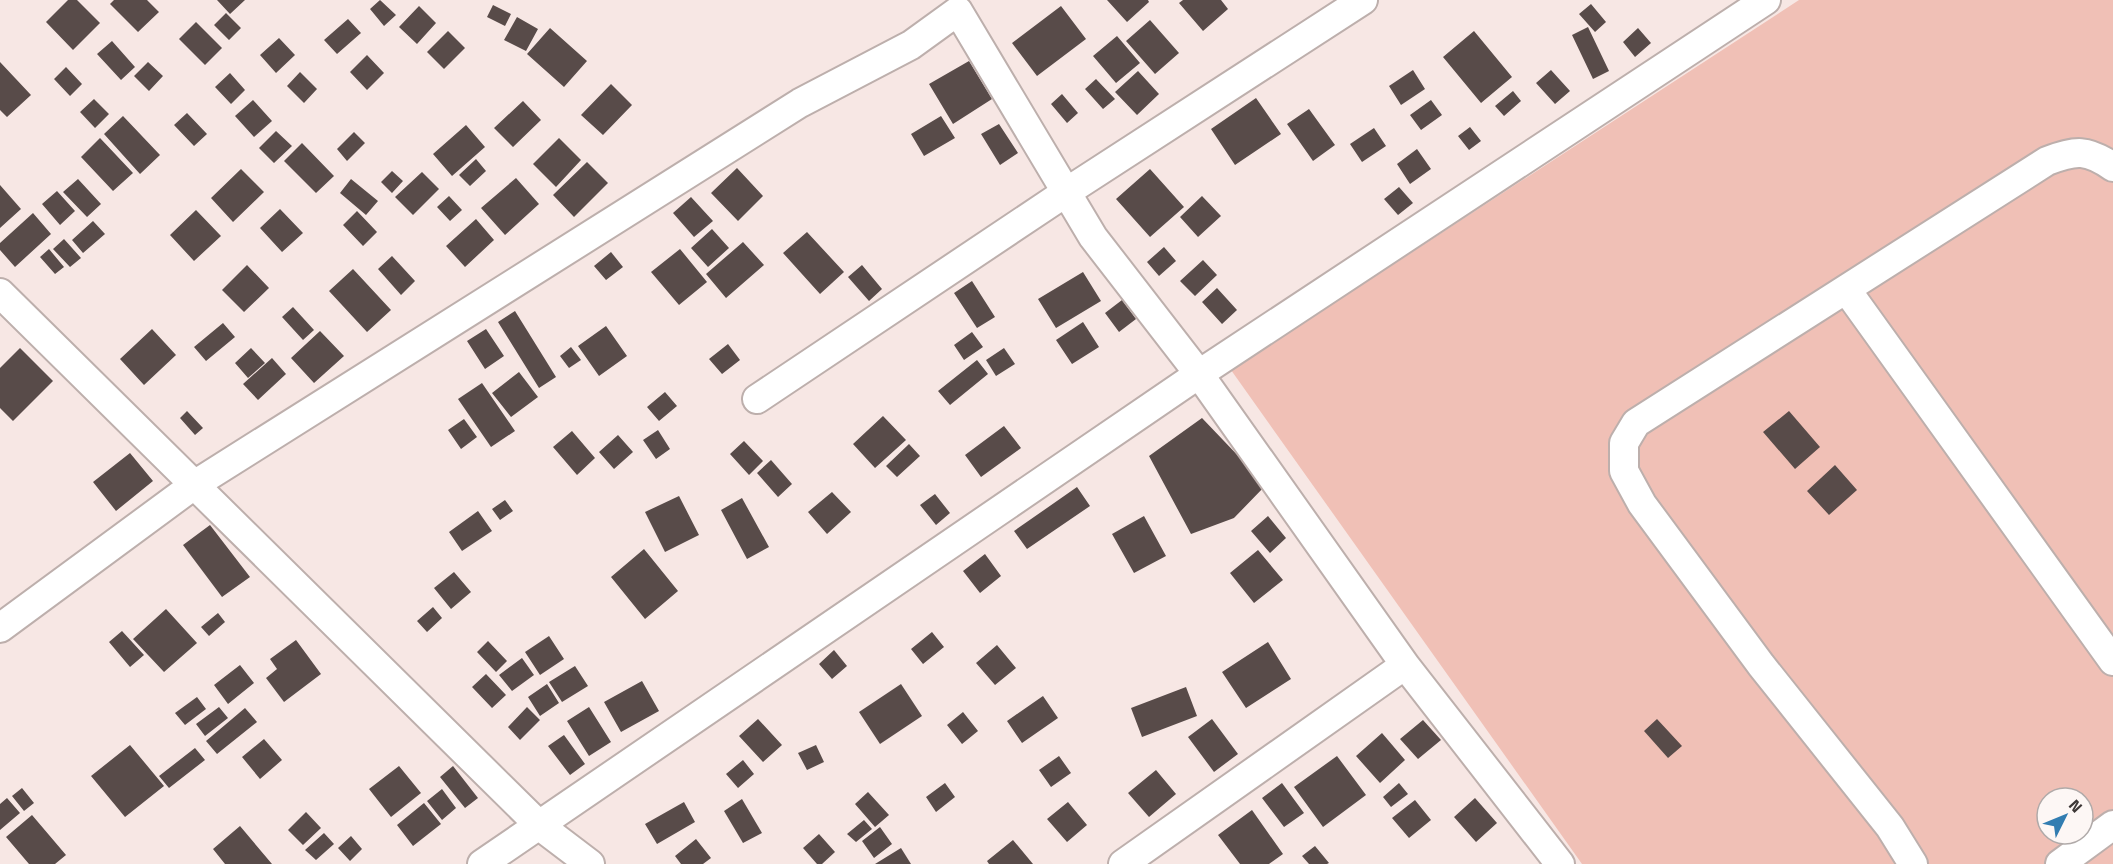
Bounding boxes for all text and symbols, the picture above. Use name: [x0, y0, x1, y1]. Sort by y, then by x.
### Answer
north arrow: [2035, 786, 2095, 846]
text: N: [2063, 794, 2089, 818]

